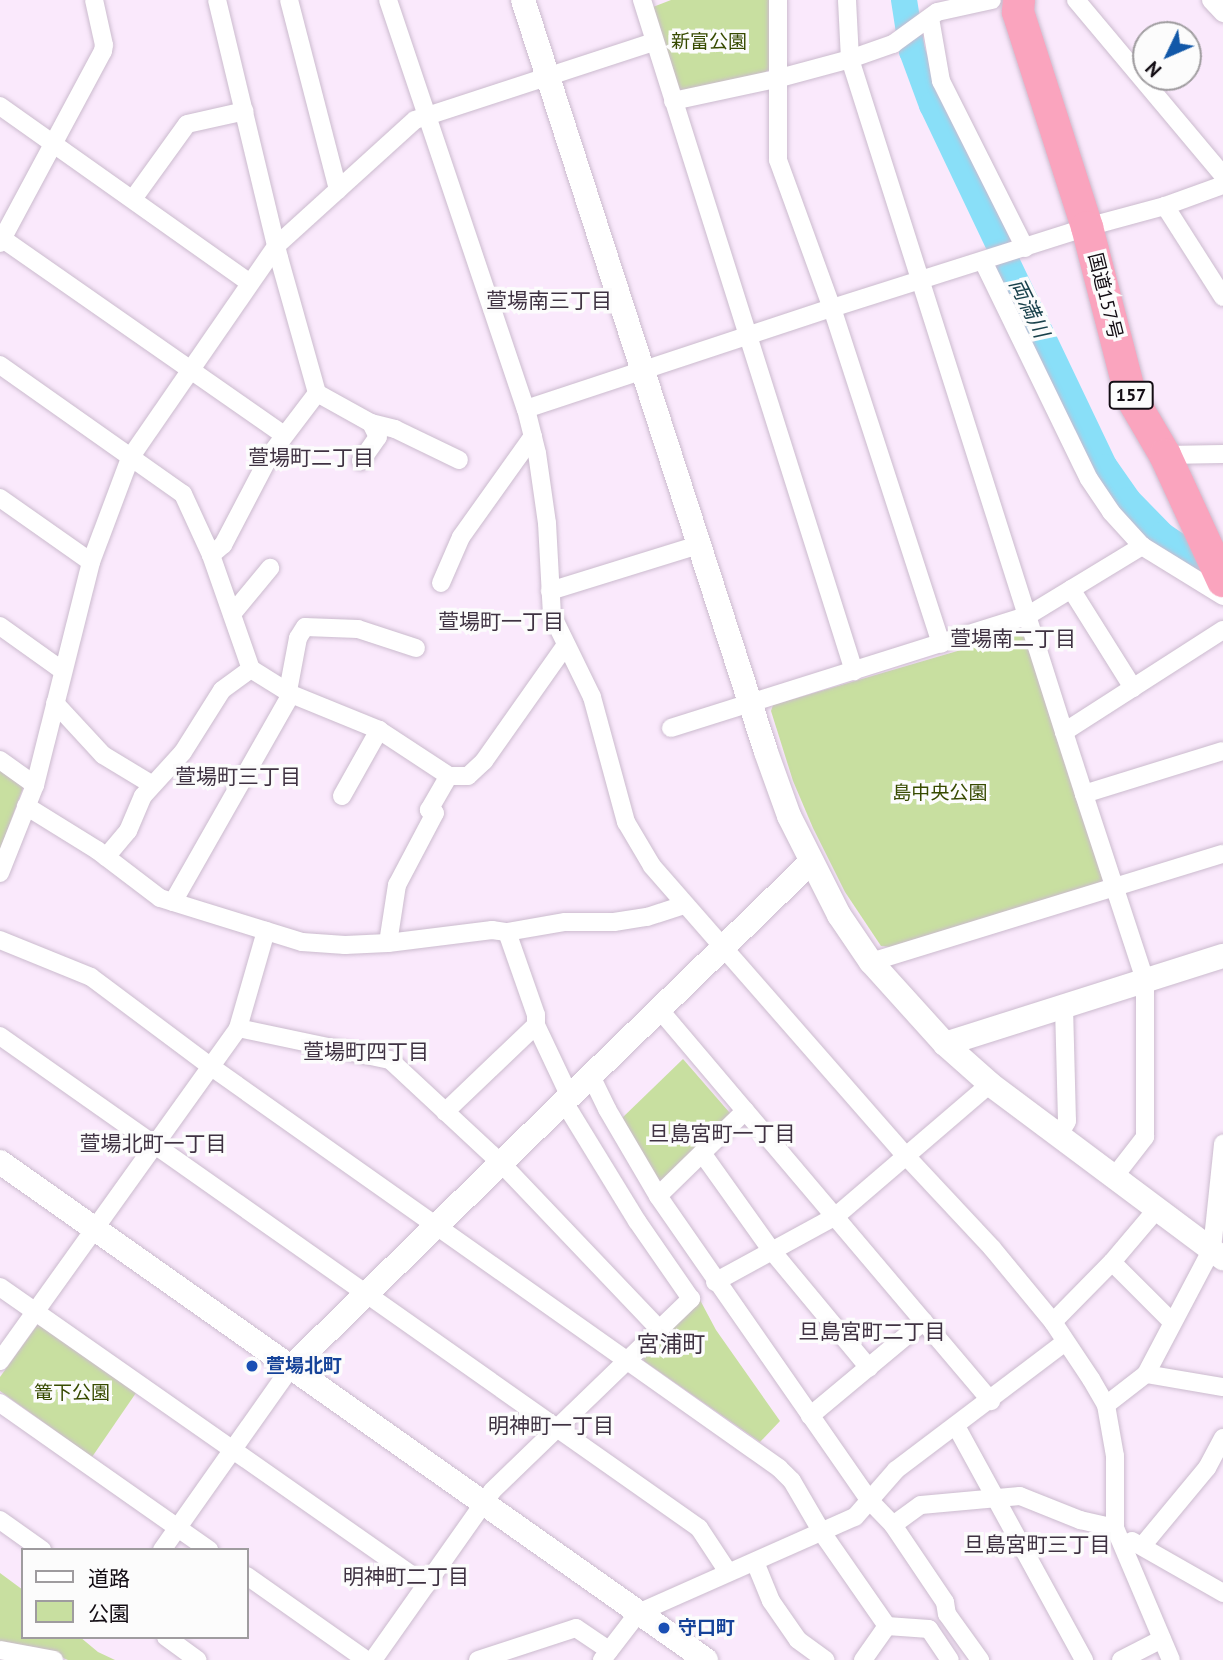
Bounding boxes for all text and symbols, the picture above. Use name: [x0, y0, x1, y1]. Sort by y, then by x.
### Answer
north arrow: [1132, 21, 1202, 91]
park label: 新富公園: [671, 31, 747, 53]
text: N: [1140, 56, 1166, 82]
street label: 国道157号: [1083, 251, 1127, 341]
water label: 両満川: [1004, 274, 1054, 342]
district label: 萱場南三丁目: [486, 288, 612, 314]
road number: 157: [1108, 380, 1154, 410]
district label: 萱場町二丁目: [248, 445, 374, 471]
district label: 萱場町一丁目: [438, 609, 564, 635]
district label: 萱場南二丁目: [950, 626, 1076, 652]
district label: 萱場町三丁目: [175, 764, 301, 790]
park label: 島中央公園: [893, 782, 987, 804]
district label: 萱場町四丁目: [303, 1039, 429, 1065]
district label: 旦島宮町一丁目: [649, 1121, 795, 1147]
district label: 萱場北町一丁目: [80, 1131, 226, 1157]
district label: 旦島宮町二丁目: [799, 1319, 945, 1345]
district label: 宮浦町: [637, 1330, 705, 1358]
place label: 萱場北町: [266, 1355, 342, 1377]
marker: 萱場北町: [244, 1358, 260, 1374]
park label: 篭下公園: [34, 1382, 110, 1404]
district label: 明神町一丁目: [488, 1413, 614, 1439]
district label: 旦島宮町三丁目: [964, 1532, 1110, 1558]
legend: [21, 1548, 248, 1639]
district label: 明神町二丁目: [343, 1564, 469, 1590]
text: 道路: [88, 1565, 130, 1592]
text: 公園: [88, 1600, 130, 1627]
place label: 守口町: [678, 1617, 735, 1639]
marker: 守口町: [656, 1620, 672, 1636]

